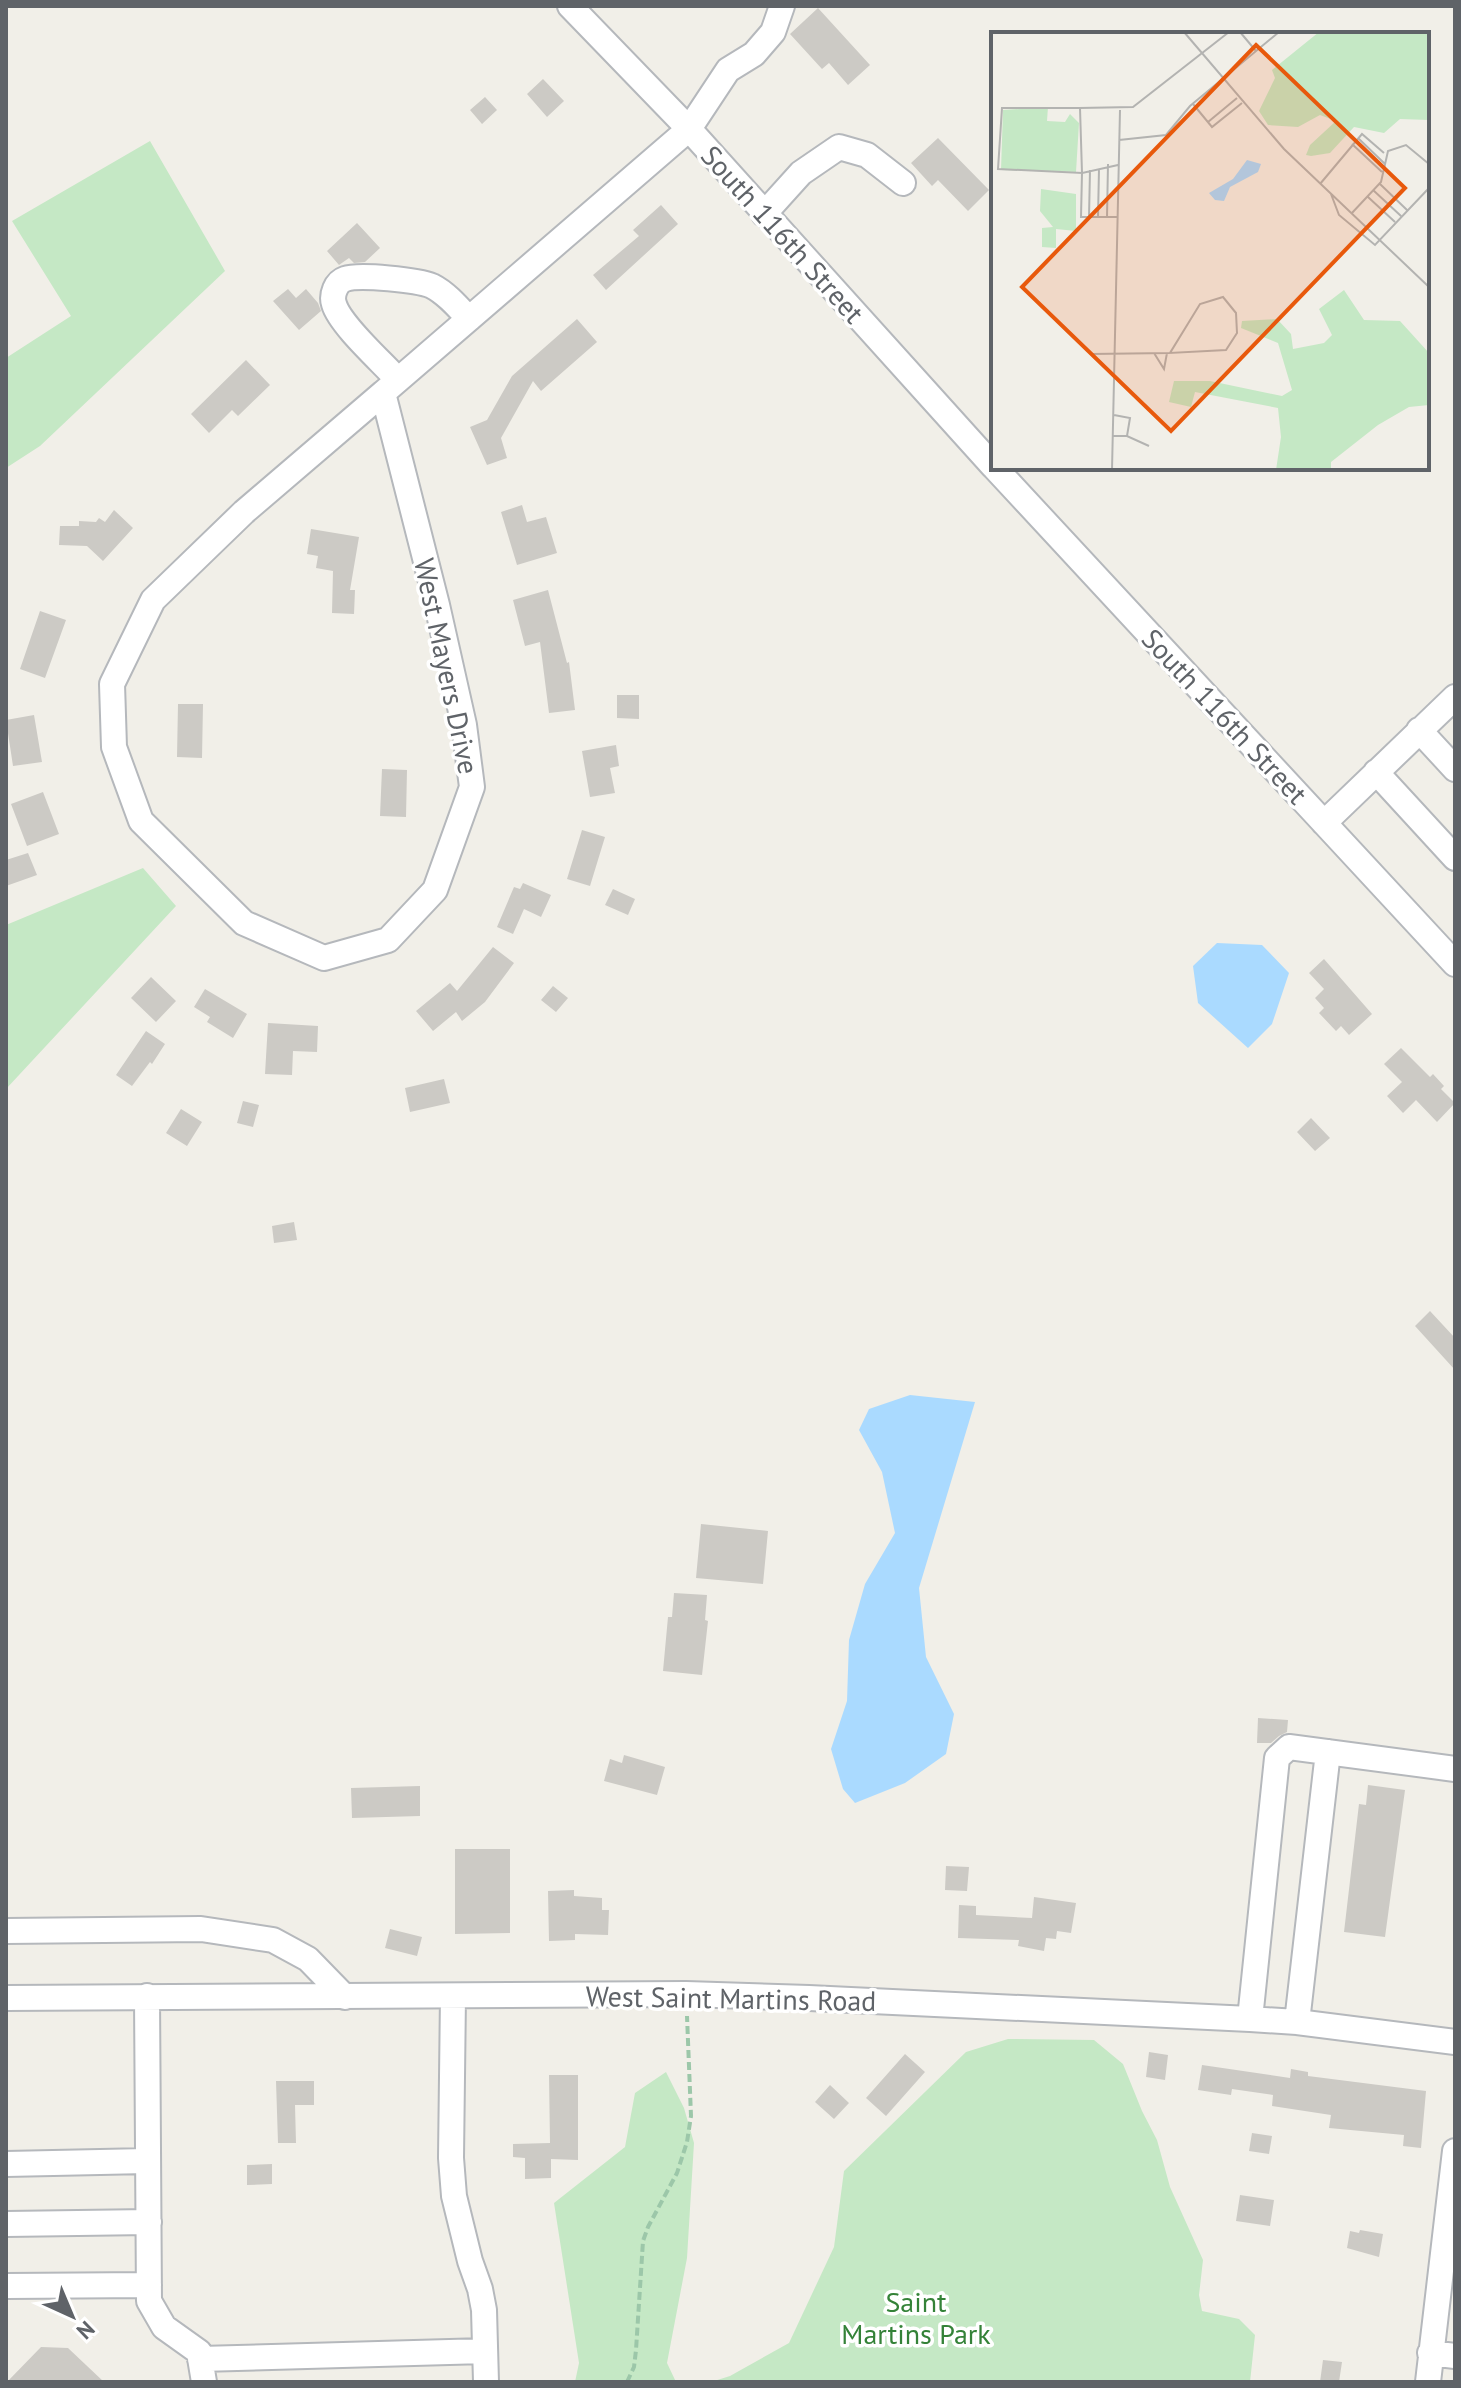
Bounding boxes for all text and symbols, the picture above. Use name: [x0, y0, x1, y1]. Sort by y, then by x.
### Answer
inset map: [991, 32, 1429, 470]
street label: South 116th Street: [693, 137, 873, 331]
street label: West Mayers Drive: [406, 555, 488, 777]
street label: South 116th Street: [1134, 620, 1316, 812]
street label: West Saint Martins Road: [585, 1977, 877, 2019]
north arrow: [32, 2276, 112, 2356]
park label: Saint Martins Park: [841, 2283, 991, 2352]
text: N: [71, 2315, 101, 2345]

